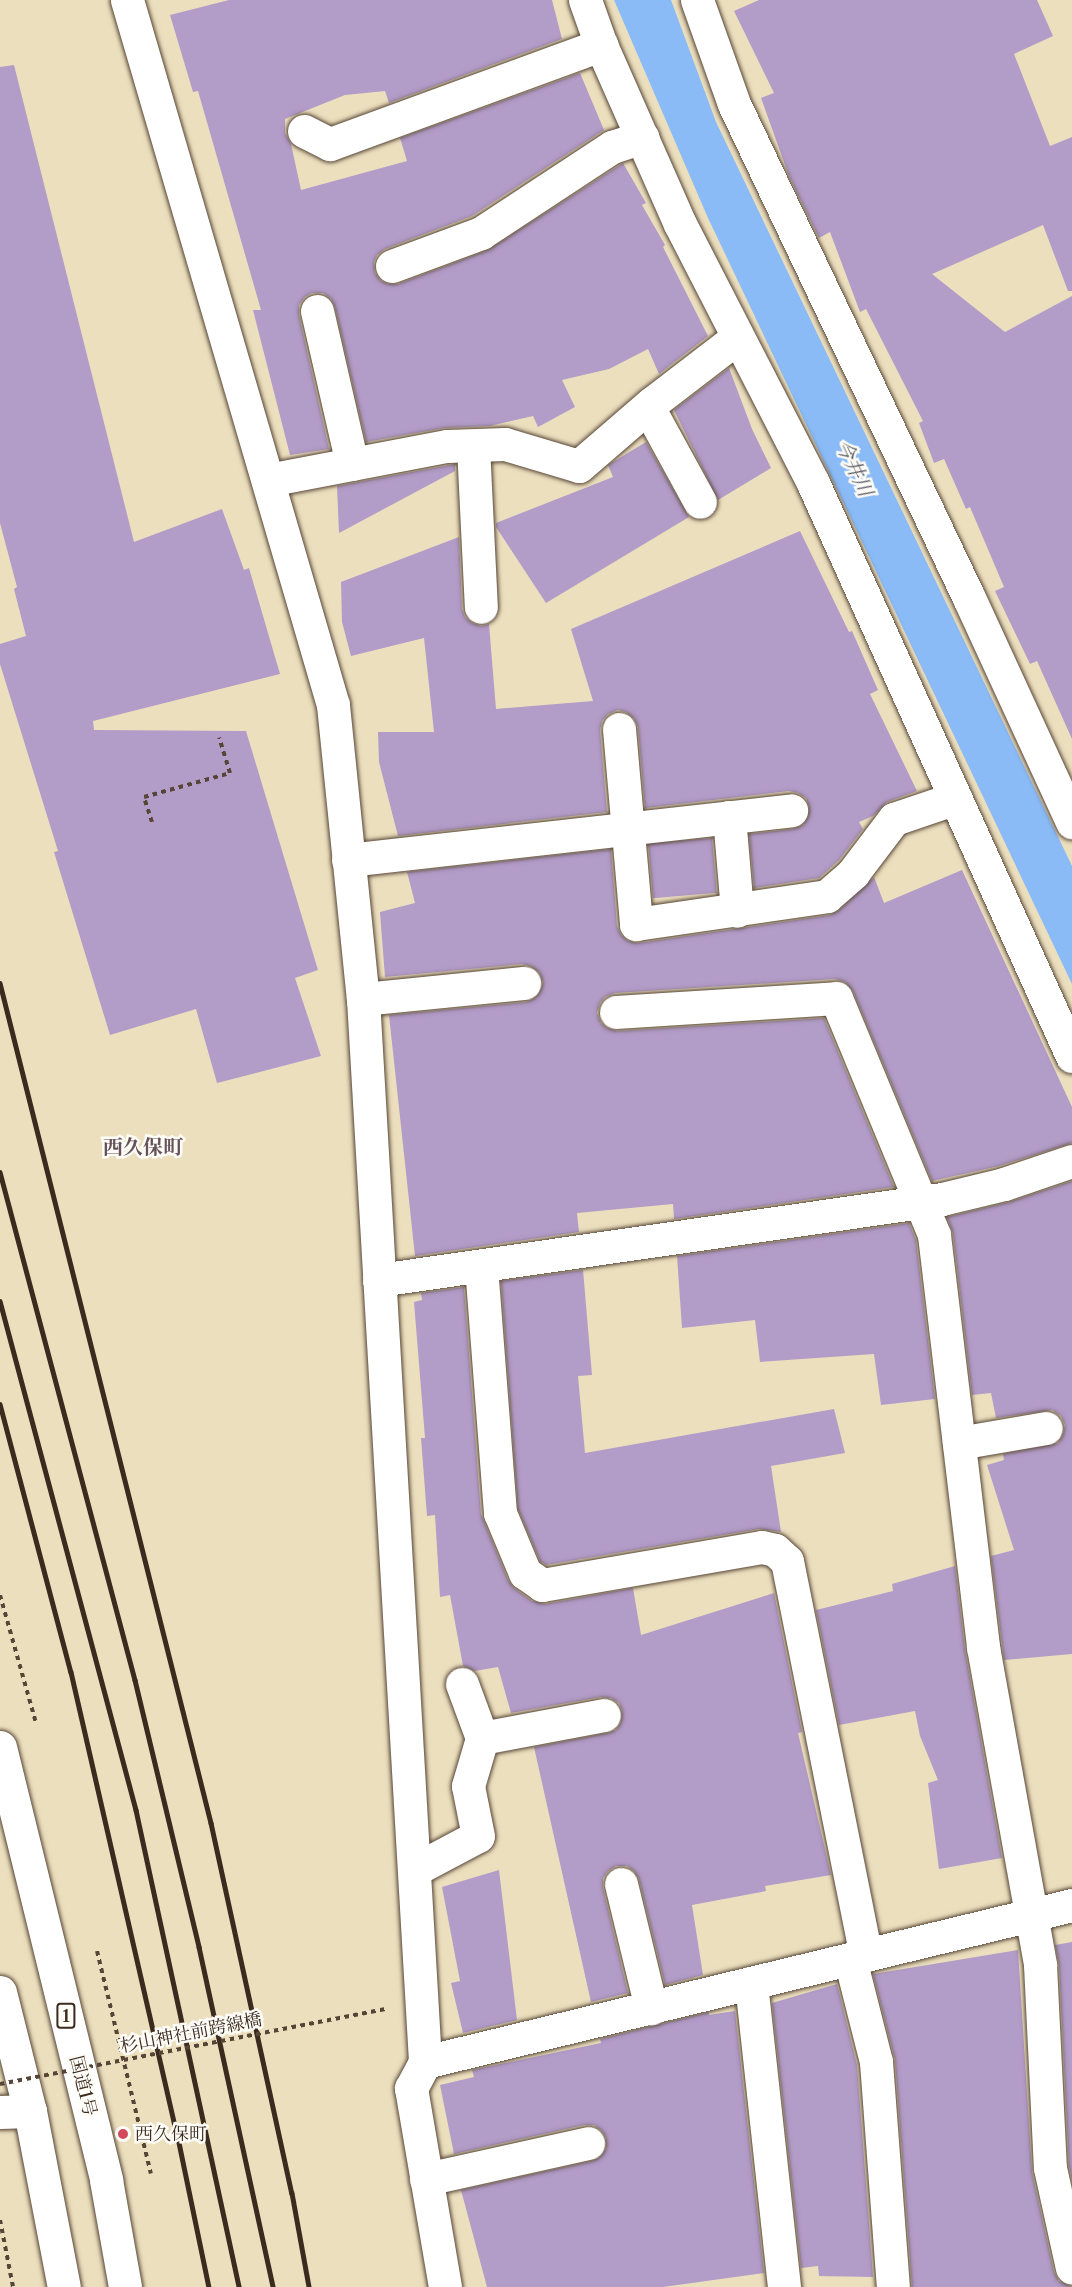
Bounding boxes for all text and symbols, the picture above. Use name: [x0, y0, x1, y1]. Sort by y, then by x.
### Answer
water label: 今井川: [830, 436, 878, 500]
district label: 西久保町: [103, 1135, 183, 1159]
road number: 1: [56, 2003, 76, 2029]
street label: 杉山神社前跨線橋: [118, 2009, 264, 2057]
street label: 国道1号: [65, 2054, 101, 2118]
place label: 西久保町: [135, 2123, 207, 2145]
marker: 西久保町: [116, 2127, 130, 2141]

